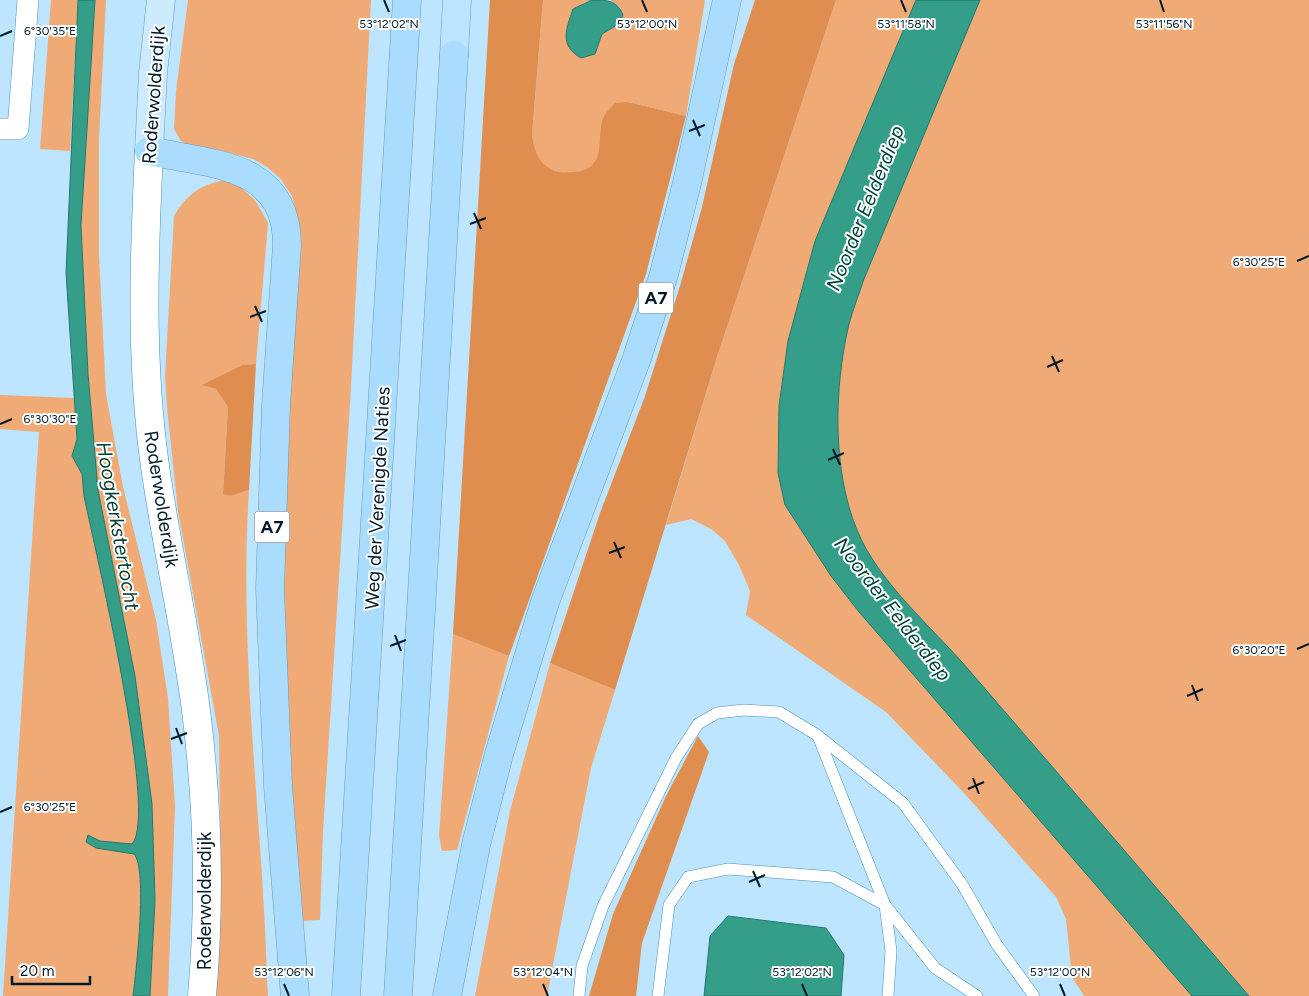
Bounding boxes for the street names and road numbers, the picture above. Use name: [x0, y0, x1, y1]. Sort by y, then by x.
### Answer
street label: Roderwolderdijk: [137, 24, 170, 165]
road number: A7: [638, 282, 674, 314]
street label: Weg der Verenigde Naties: [360, 386, 395, 610]
street label: Roderwolderdijk: [139, 429, 184, 570]
road number: A7: [254, 512, 290, 542]
street label: Roderwolderdijk: [193, 831, 216, 970]

